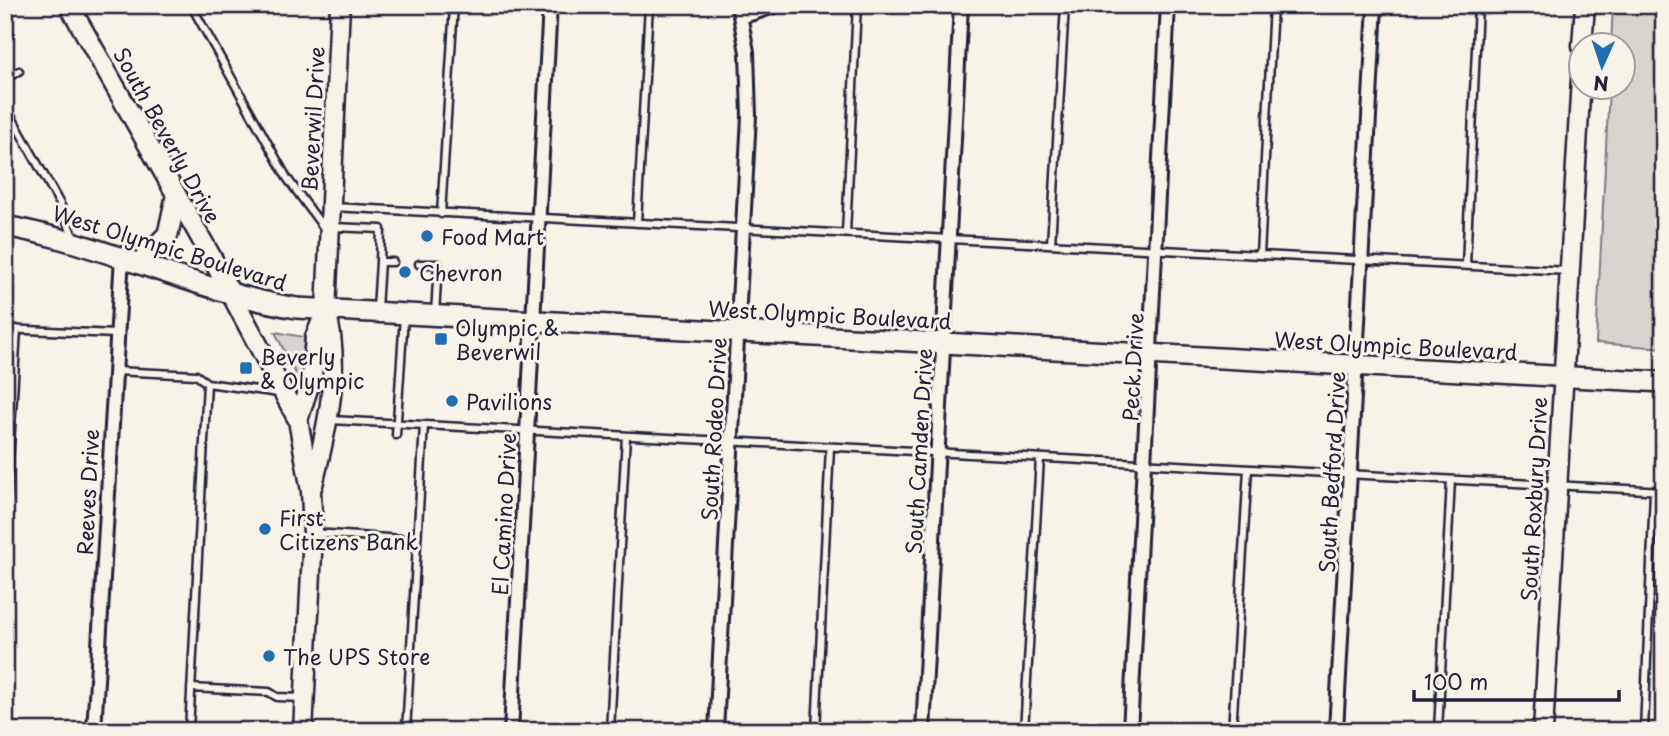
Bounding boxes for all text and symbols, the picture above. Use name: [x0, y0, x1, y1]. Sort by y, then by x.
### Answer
north arrow: [1568, 32, 1638, 102]
street label: South Beverly Drive: [106, 41, 230, 229]
street label: Beverwil Drive: [292, 46, 332, 192]
text: N: [1593, 70, 1609, 98]
street label: West Olympic Boulevard: [49, 196, 291, 298]
place label: Food Mart: [441, 220, 544, 252]
marker: Food Mart: [419, 228, 435, 244]
place label: Chevron: [419, 256, 503, 288]
marker: Chevron: [397, 264, 413, 280]
street label: West Olympic Boulevard: [707, 292, 953, 336]
place label: Olympic & Beverwil: [455, 311, 559, 367]
street label: Peck Drive: [1113, 312, 1151, 422]
street label: West Olympic Boulevard: [1273, 323, 1519, 367]
marker: Olympic & Beverwil: [433, 331, 449, 347]
street label: South Rodeo Drive: [692, 337, 734, 521]
place label: Beverly & Olympic: [260, 340, 364, 396]
street label: South Camden Drive: [897, 347, 939, 555]
marker: Beverly & Olympic: [238, 360, 254, 376]
street label: South Bedford Drive: [1310, 370, 1352, 574]
place label: Pavilions: [466, 385, 552, 417]
marker: Pavilions: [444, 393, 460, 409]
street label: South Roxbury Drive: [1512, 396, 1554, 602]
street label: Reeves Drive: [68, 428, 106, 556]
street label: El Camino Drive: [483, 432, 523, 596]
place label: First Citizens Bank: [279, 501, 419, 557]
marker: First Citizens Bank: [257, 521, 273, 537]
place label: The UPS Store: [283, 640, 430, 672]
marker: The UPS Store: [261, 648, 277, 664]
scale bar: [1414, 659, 1618, 703]
text: 100 m: [1424, 665, 1488, 697]

